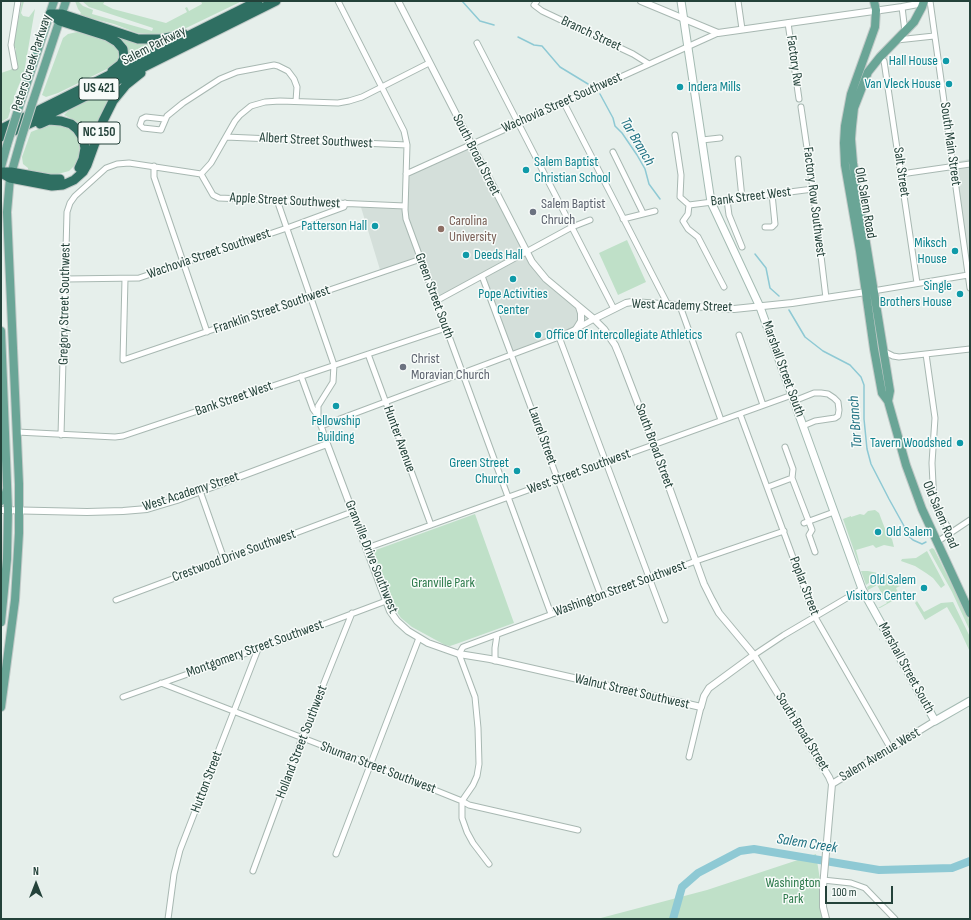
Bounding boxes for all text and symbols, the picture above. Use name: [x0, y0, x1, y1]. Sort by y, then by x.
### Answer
street label: Peters Creek Parkway: [8, 13, 56, 113]
street label: Branch Street: [558, 13, 624, 55]
street label: Salem Parkway: [119, 23, 189, 69]
street label: Factory Rw: [782, 34, 806, 88]
place label: Hall House: [889, 53, 938, 69]
marker: Hall House: [941, 56, 951, 66]
street label: Wachovia Street Southwest: [499, 69, 625, 137]
place label: Van Vleck House: [864, 76, 941, 92]
road number: US 421: [79, 78, 119, 100]
place label: Indera Mills: [688, 79, 741, 95]
marker: Van Vleck House: [944, 79, 954, 89]
marker: Indera Mills: [675, 82, 685, 92]
street label: South Main Street: [936, 101, 964, 187]
street label: South Broad Street: [448, 112, 504, 198]
water label: Tar Branch: [616, 115, 658, 169]
road number: NC 150: [78, 122, 120, 144]
street label: Albert Street Southwest: [259, 130, 373, 152]
street label: Factory Row Southwest: [799, 146, 829, 258]
street label: Salt Street: [889, 146, 913, 198]
place label: Salem Baptist Christian School: [534, 154, 611, 186]
marker: Salem Baptist Christian School: [521, 165, 531, 175]
street label: Old Salem Road: [851, 166, 879, 240]
street label: Bank Street West: [710, 184, 792, 210]
street label: Apple Street Southwest: [229, 190, 341, 212]
place label: Salem Baptist Chruch: [541, 196, 605, 228]
marker: Salem Baptist Chruch: [528, 207, 538, 217]
place label: Carolina University: [449, 213, 497, 246]
place label: Patterson Hall: [301, 218, 367, 234]
marker: Patterson Hall: [370, 221, 380, 231]
marker: Carolina University: [436, 224, 446, 234]
street label: Wachovia Street Southwest: [145, 225, 273, 283]
place label: Miksch House: [914, 235, 947, 268]
street label: Gregory Street Southwest: [56, 243, 74, 365]
marker: Miksch House: [950, 246, 960, 256]
place label: Deeds Hall: [474, 247, 523, 263]
marker: Deeds Hall: [461, 250, 471, 260]
street label: Green Street South: [411, 251, 457, 341]
marker: Pope Activities Center: [508, 274, 518, 284]
place label: Single Brothers House: [880, 278, 952, 310]
street label: Franklin Street Southwest: [212, 282, 332, 338]
place label: Pope Activities Center: [478, 286, 548, 318]
marker: Single Brothers House: [955, 289, 965, 299]
street label: West Academy Street: [631, 296, 733, 316]
street label: Marshall Street South: [758, 319, 808, 419]
place label: Office Of Intercollegiate Athletics: [546, 327, 702, 343]
marker: Office Of Intercollegiate Athletics: [533, 330, 543, 340]
place label: Christ Moravian Church: [411, 351, 490, 384]
marker: Christ Moravian Church: [398, 362, 408, 372]
street label: Bank Street West: [193, 378, 275, 420]
water label: Tar Branch: [845, 395, 867, 449]
marker: Fellowship Building: [331, 401, 341, 411]
street label: South Broad Street: [631, 401, 677, 491]
street label: Hunter Avenue: [379, 404, 419, 474]
street label: Laurel Street: [524, 405, 560, 467]
place label: Fellowship Building: [312, 413, 360, 446]
place label: Tavern Woodshed: [870, 435, 952, 451]
marker: Tavern Woodshed: [955, 438, 965, 448]
street label: West Street Southwest: [525, 446, 633, 498]
place label: Green Street Church: [449, 455, 509, 488]
marker: Green Street Church: [512, 466, 522, 476]
street label: West Academy Street: [141, 468, 241, 516]
street label: Old Salem Road: [918, 479, 962, 551]
street label: Granville Drive Southwest: [341, 498, 401, 616]
place label: Old Salem: [886, 524, 932, 540]
street label: Crestwood Drive Southwest: [170, 526, 298, 586]
marker: Old Salem: [873, 527, 883, 537]
street label: Poplar Street: [785, 554, 823, 618]
street label: Washington Street Southwest: [551, 557, 689, 621]
place label: Old Salem Visitors Center: [846, 572, 916, 604]
park label: Granville Park: [411, 575, 475, 591]
marker: Old Salem Visitors Center: [919, 583, 929, 593]
street label: Montgomery Street Southwest: [184, 616, 326, 682]
street label: Marshall Street South: [874, 620, 938, 716]
street label: Walnut Street Southwest: [573, 671, 691, 713]
street label: Holland Street Southwest: [273, 683, 331, 801]
street label: South Broad Street: [771, 690, 833, 774]
street label: Salem Avenue West: [837, 724, 923, 786]
street label: Shuman Street Southwest: [318, 738, 438, 798]
street label: Hutton Street: [188, 749, 226, 815]
water label: Salem Creek: [775, 830, 839, 858]
north arrow: [16, 864, 56, 904]
text: N: [33, 865, 39, 878]
park label: Washington Park: [765, 875, 821, 908]
scale bar: [827, 878, 895, 904]
text: 100 m: [832, 885, 857, 900]

